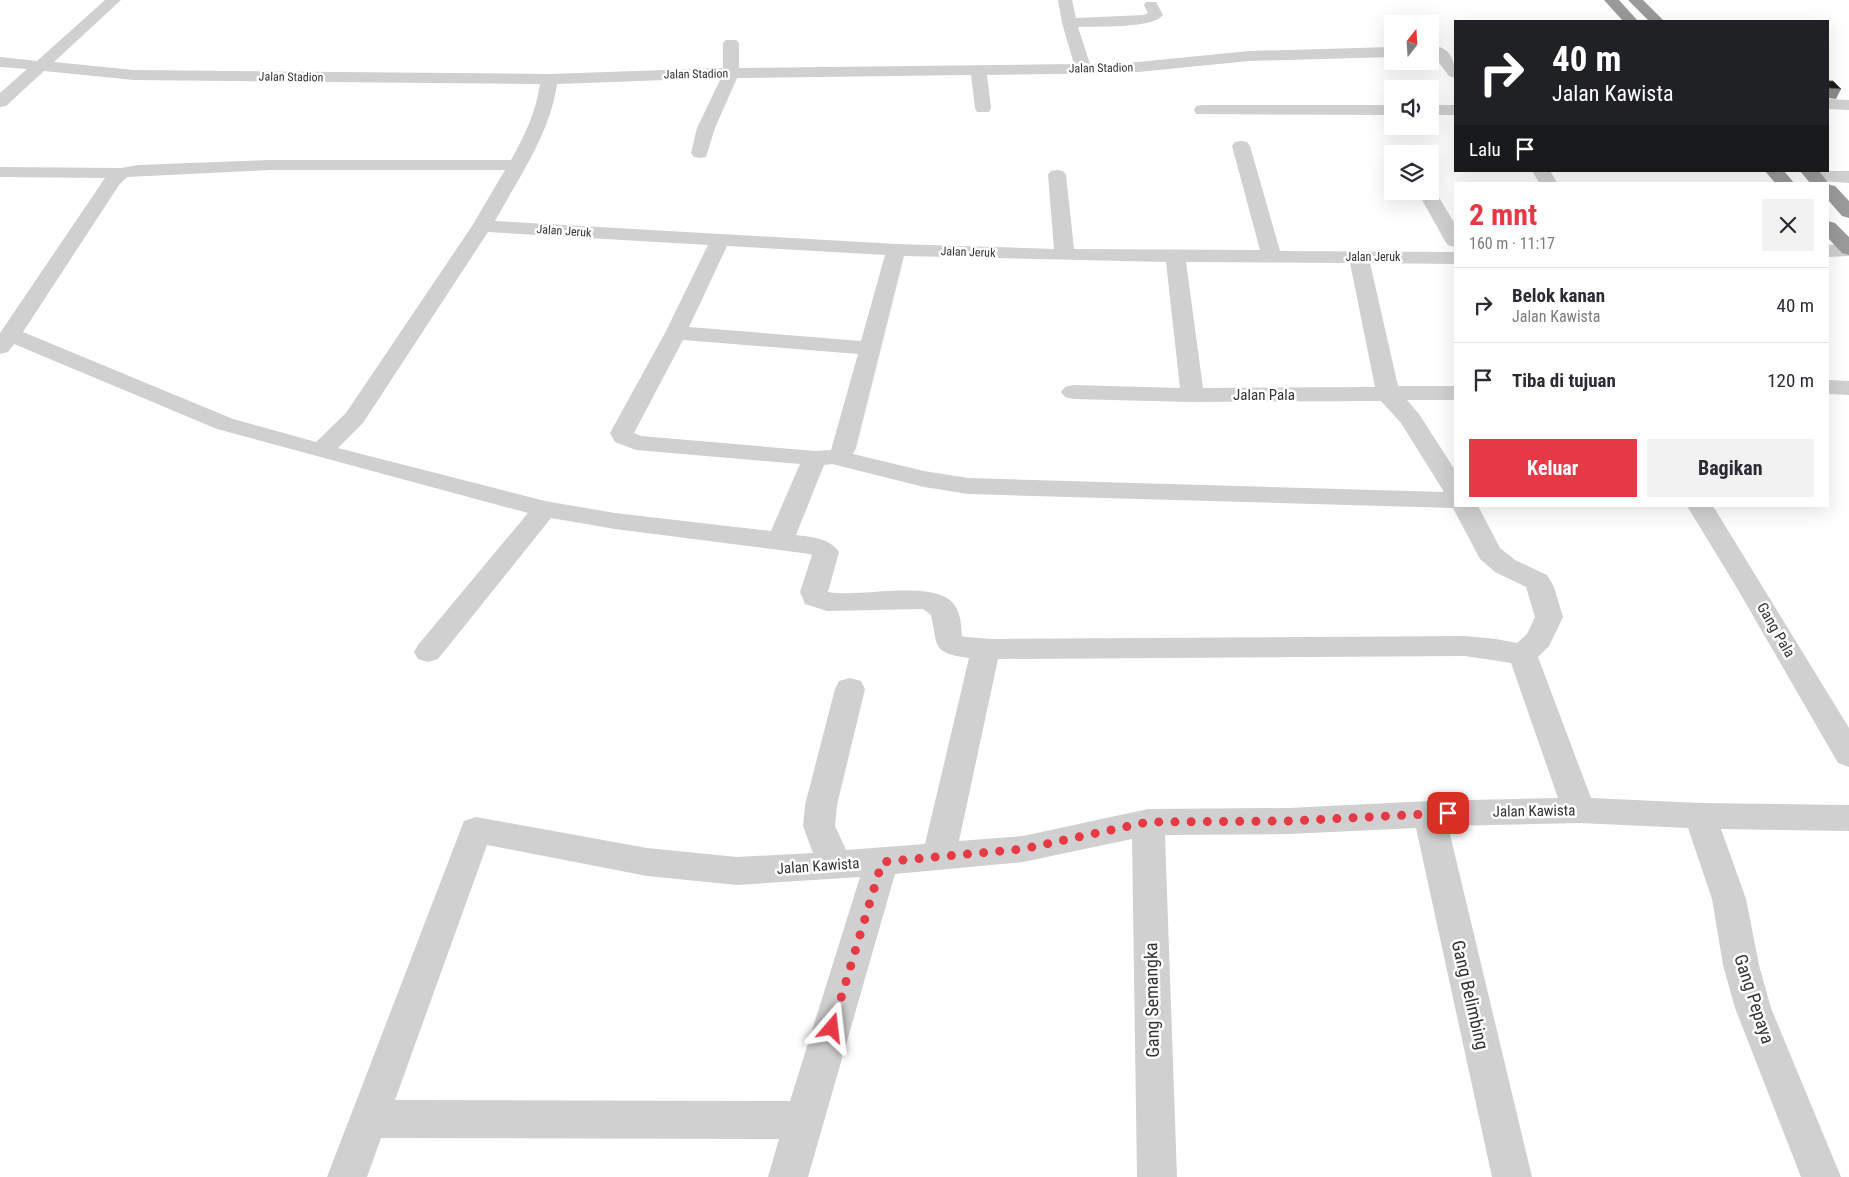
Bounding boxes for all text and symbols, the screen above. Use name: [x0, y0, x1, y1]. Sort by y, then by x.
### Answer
north arrow: [1384, 15, 1439, 70]
map controls: [1384, 15, 1439, 200]
text: 40 m: [1552, 39, 1621, 80]
icon: right: [1469, 40, 1534, 105]
street label: Jalan Stadion: [1069, 60, 1134, 76]
street label: Jalan Stadion: [664, 66, 729, 82]
street label: Jalan Stadion: [259, 69, 324, 85]
button: sound: [1384, 80, 1439, 135]
text: Jalan Kawista: [1552, 81, 1673, 106]
icon: arrive: [1511, 135, 1539, 163]
text: Lalu: [1469, 138, 1501, 161]
button: layers: [1384, 145, 1439, 200]
text: 2 mnt: [1469, 197, 1537, 232]
button: close: [1762, 199, 1814, 251]
street label: Jalan Jeruk: [536, 222, 592, 240]
text: 160 m · 11:17: [1469, 234, 1555, 253]
street label: Jalan Jeruk: [940, 244, 996, 260]
street label: Jalan Jeruk: [1346, 250, 1401, 264]
text: Belok kanan: [1512, 284, 1605, 307]
icon: right: [1469, 291, 1497, 319]
text: 40 m: [1777, 294, 1814, 317]
text: Jalan Kawista: [1512, 307, 1600, 326]
icon: arrive: [1469, 366, 1497, 394]
text: Tiba di tujuan: [1512, 369, 1616, 392]
text: 120 m: [1767, 369, 1814, 392]
street label: Jalan Pala: [1233, 386, 1295, 404]
button: Keluar: [1469, 439, 1637, 497]
button: Bagikan: [1647, 439, 1814, 497]
street label: Gang Pala: [1753, 599, 1799, 661]
pin: [1427, 792, 1469, 834]
icon: arrive: [1434, 799, 1462, 827]
street label: Jalan Kawista: [1492, 801, 1576, 821]
street label: Jalan Kawista: [776, 854, 860, 878]
street label: Gang Belimbing: [1448, 938, 1493, 1052]
street label: Gang Semangka: [1140, 942, 1163, 1058]
street label: Gang Pepaya: [1730, 952, 1779, 1046]
position arrow: [805, 1001, 857, 1053]

